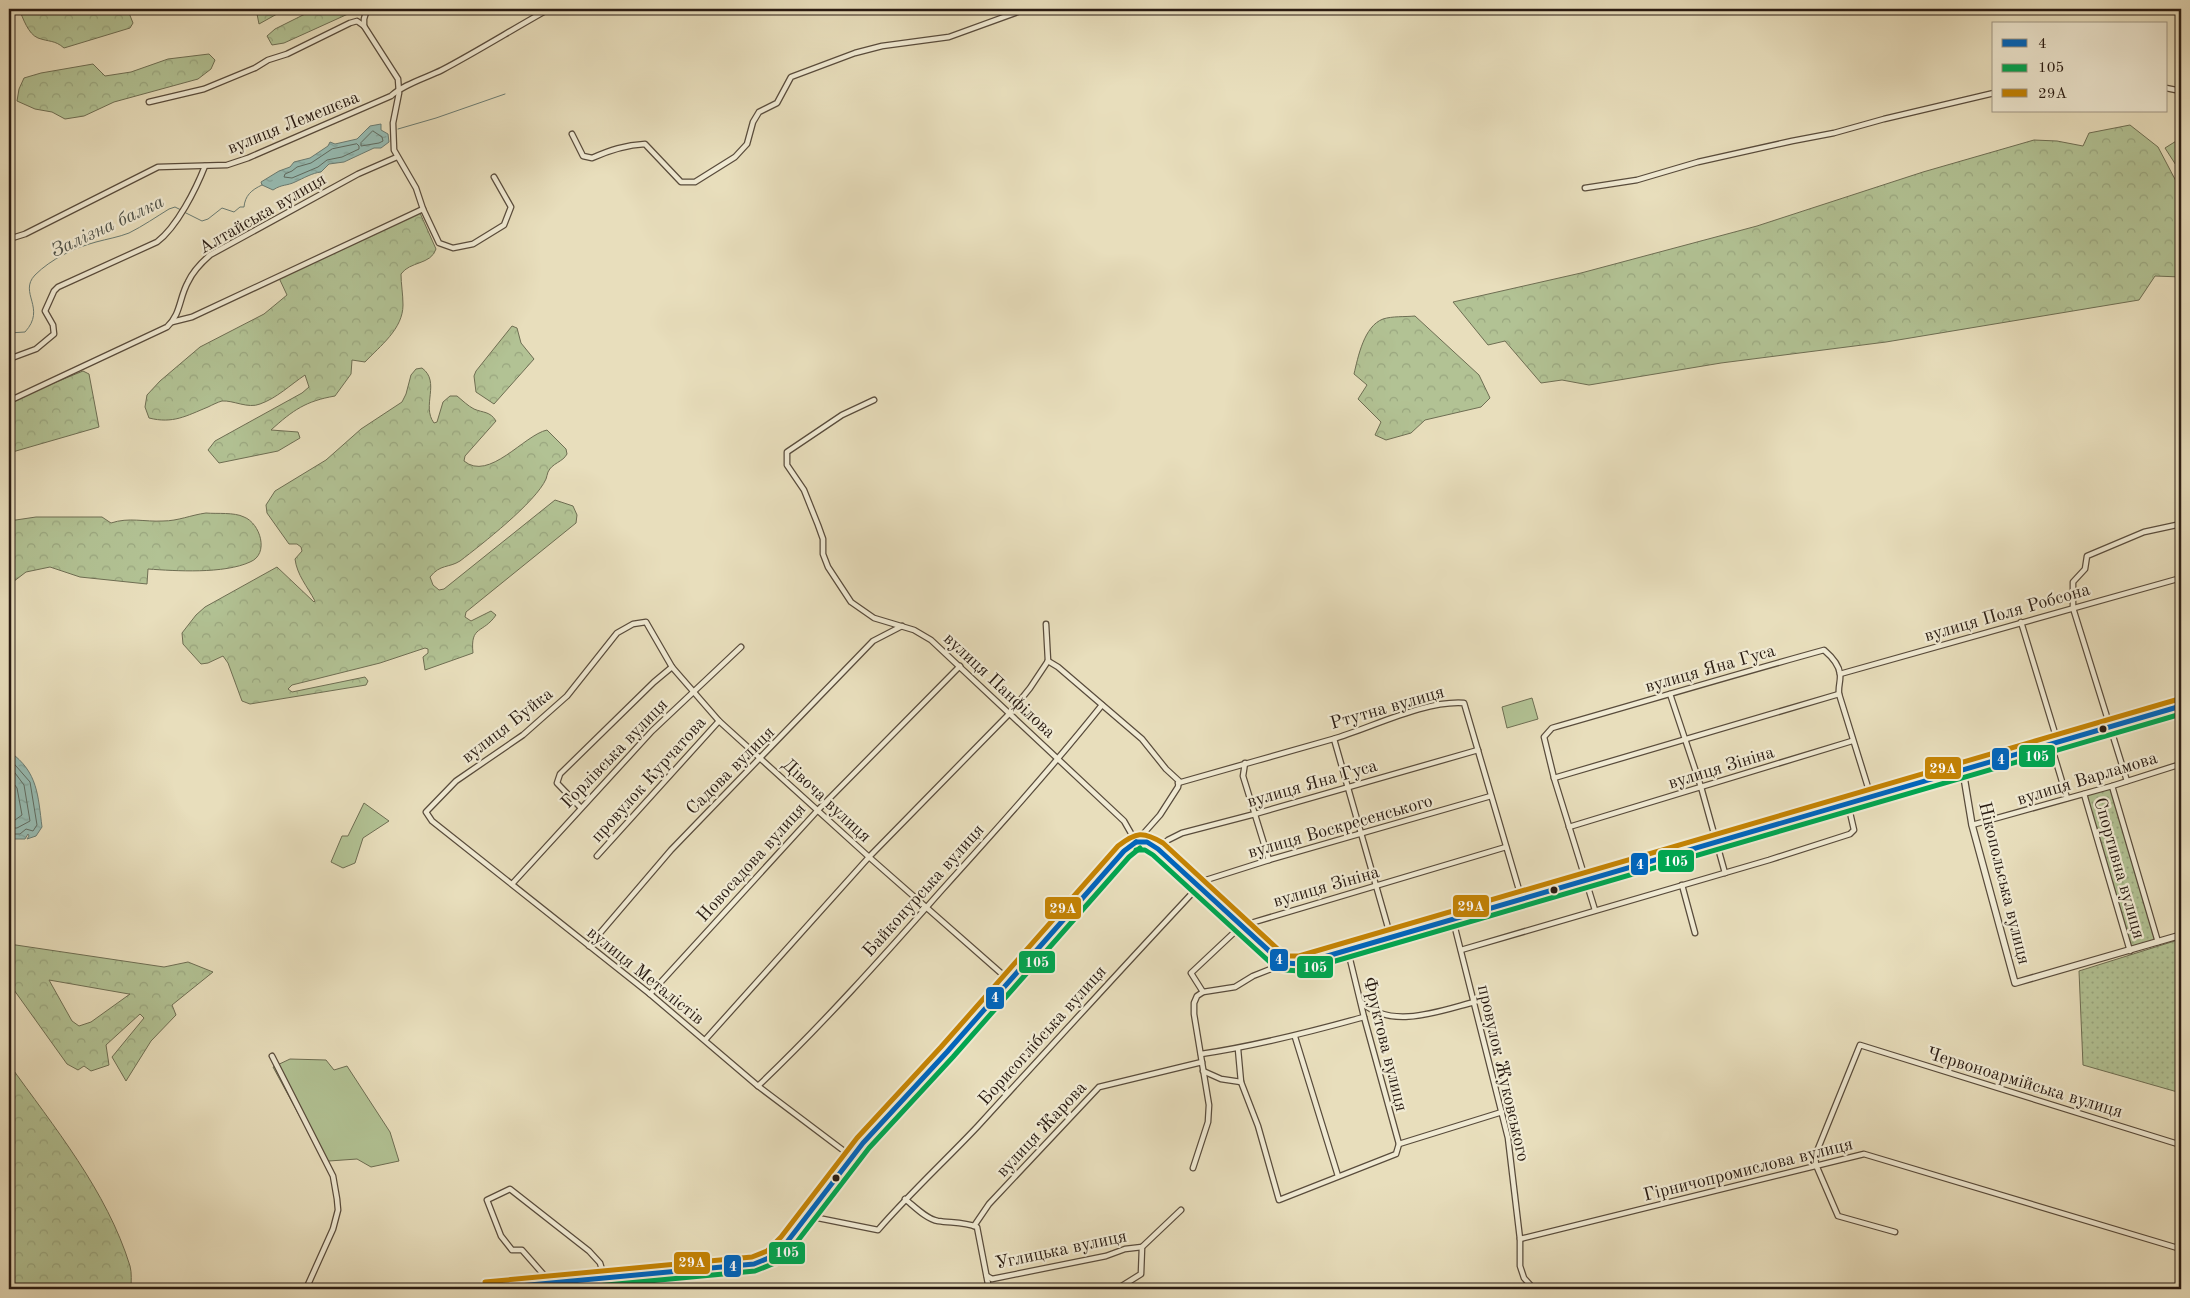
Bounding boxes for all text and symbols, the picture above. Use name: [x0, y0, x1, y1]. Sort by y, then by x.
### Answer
legend: [1992, 22, 2168, 112]
text: 4: [2038, 37, 2047, 52]
text: 105: [2038, 61, 2064, 76]
text: 29A: [2038, 87, 2067, 102]
street label: вулиця Лемешєва: [225, 88, 362, 158]
street label: Алтайська вулиця: [196, 170, 329, 257]
water label: Залізна балка: [48, 192, 167, 262]
street label: вулиця Поля Робсона: [1922, 581, 2092, 645]
street label: вулиця Панфілова: [939, 630, 1059, 743]
street label: вулиця Яна Гуса: [1643, 642, 1778, 696]
street label: Ртутна вулиця: [1328, 683, 1446, 733]
street label: вулиця Буйка: [459, 685, 557, 767]
street label: Горлівська вулиця: [558, 695, 671, 812]
street label: провулок Курчатова: [588, 713, 710, 846]
street label: Садова вулиця: [683, 723, 778, 818]
unlabelled marker: [2098, 724, 2108, 734]
street label: вулиця Зініна: [1666, 743, 1777, 793]
line badge: 105: [2018, 744, 2056, 768]
line badge: 4: [1991, 747, 2010, 771]
street label: вулиця Варламова: [2015, 749, 2160, 809]
text: 105: [2025, 750, 2049, 764]
text: 4: [1997, 753, 2005, 767]
street label: Дівоча вулиця: [779, 755, 874, 846]
line badge: 29A: [1924, 756, 1962, 780]
street label: вулиця Яна Гуса: [1245, 757, 1380, 811]
text: 29A: [1930, 762, 1957, 776]
street label: вулиця Воскресенського: [1246, 792, 1435, 862]
street label: Спортивна вулиця: [2090, 796, 2148, 941]
street label: Новосадова вулиця: [694, 800, 810, 926]
street label: Нікопольська вулиця: [1975, 800, 2033, 966]
street label: Байконурська вулиця: [860, 821, 988, 960]
line badge: 105: [1657, 849, 1695, 873]
line badge: 4: [1630, 852, 1649, 876]
text: 105: [1664, 855, 1688, 869]
text: 4: [1636, 858, 1644, 872]
street label: вулиця Зініна: [1271, 863, 1382, 911]
unlabelled marker: [1549, 885, 1559, 895]
line badge: 29A: [1452, 894, 1490, 918]
line badge: 29A: [1044, 896, 1082, 920]
text: 29A: [1458, 900, 1485, 914]
text: 29A: [1050, 902, 1077, 916]
street label: вулиця Металістів: [583, 923, 707, 1028]
line badge: 4: [1269, 948, 1289, 972]
line badge: 105: [1018, 950, 1056, 974]
text: 4: [1275, 953, 1283, 967]
line badge: 105: [1296, 955, 1334, 979]
text: 105: [1025, 956, 1049, 970]
text: 105: [1303, 961, 1327, 975]
street label: Борисоглібська вулиця: [975, 962, 1110, 1109]
street label: Фруктова вулиця: [1360, 975, 1410, 1113]
street label: провулок Жуковського: [1474, 983, 1532, 1163]
line badge: 4: [985, 986, 1005, 1010]
text: 4: [991, 991, 999, 1005]
street label: Червоноармійська вулиця: [1925, 1045, 2125, 1121]
street label: вулиця Жарова: [993, 1078, 1090, 1181]
street label: Гірничопромислова вулиця: [1642, 1135, 1855, 1205]
unlabelled marker: [831, 1173, 841, 1183]
street label: Углицька вулиця: [994, 1227, 1129, 1273]
line badge: 105: [768, 1241, 806, 1265]
text: 105: [775, 1246, 799, 1260]
line badge: 29A: [673, 1251, 711, 1275]
line badge: 4: [723, 1254, 742, 1278]
text: 29A: [679, 1256, 706, 1270]
text: 4: [729, 1260, 737, 1274]

